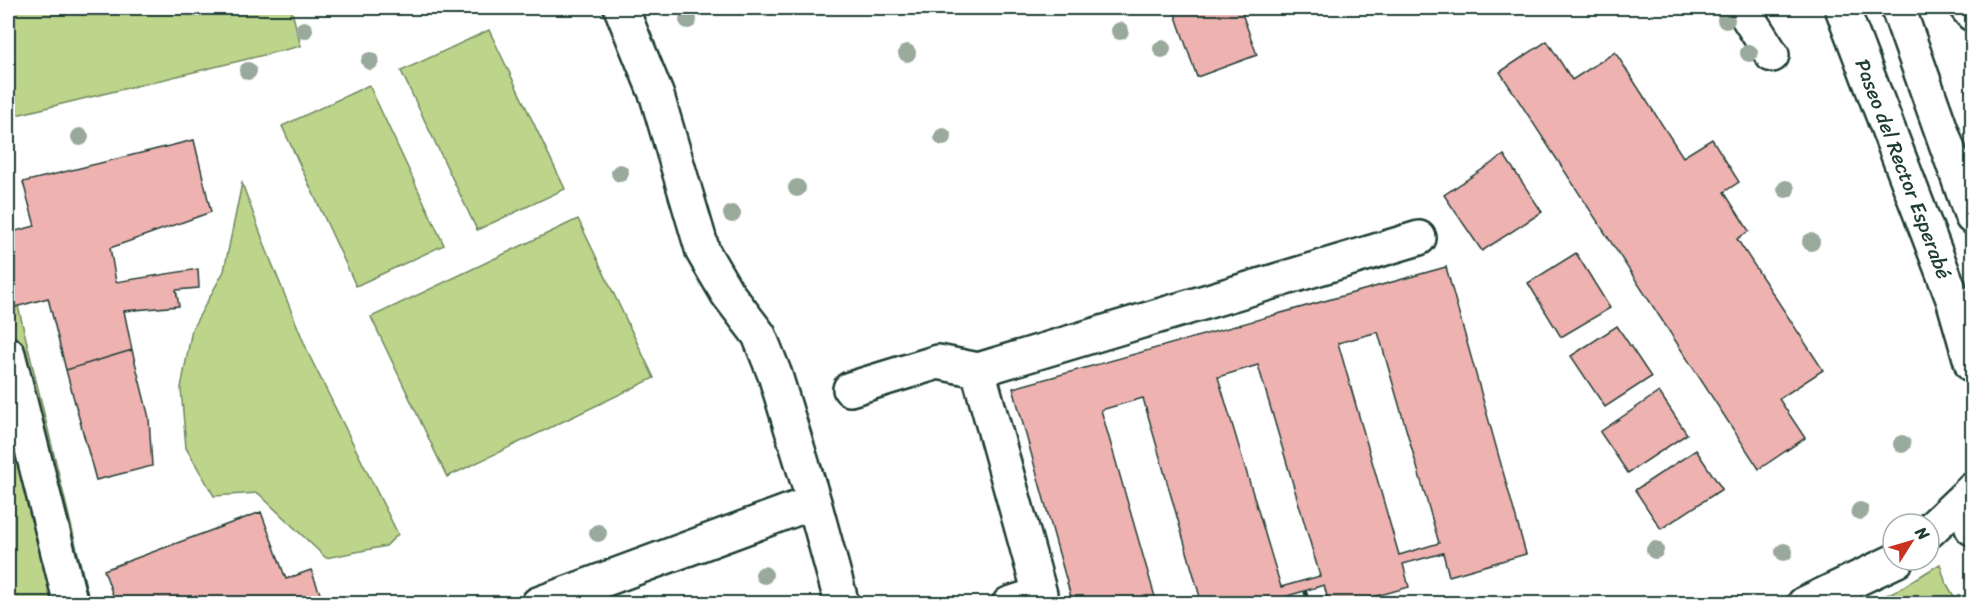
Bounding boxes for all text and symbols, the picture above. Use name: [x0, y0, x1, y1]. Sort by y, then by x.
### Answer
street label: Paseo del Rector Esperabé: [1845, 54, 1961, 284]
north arrow: [1881, 512, 1941, 572]
text: N: [1907, 519, 1938, 547]

